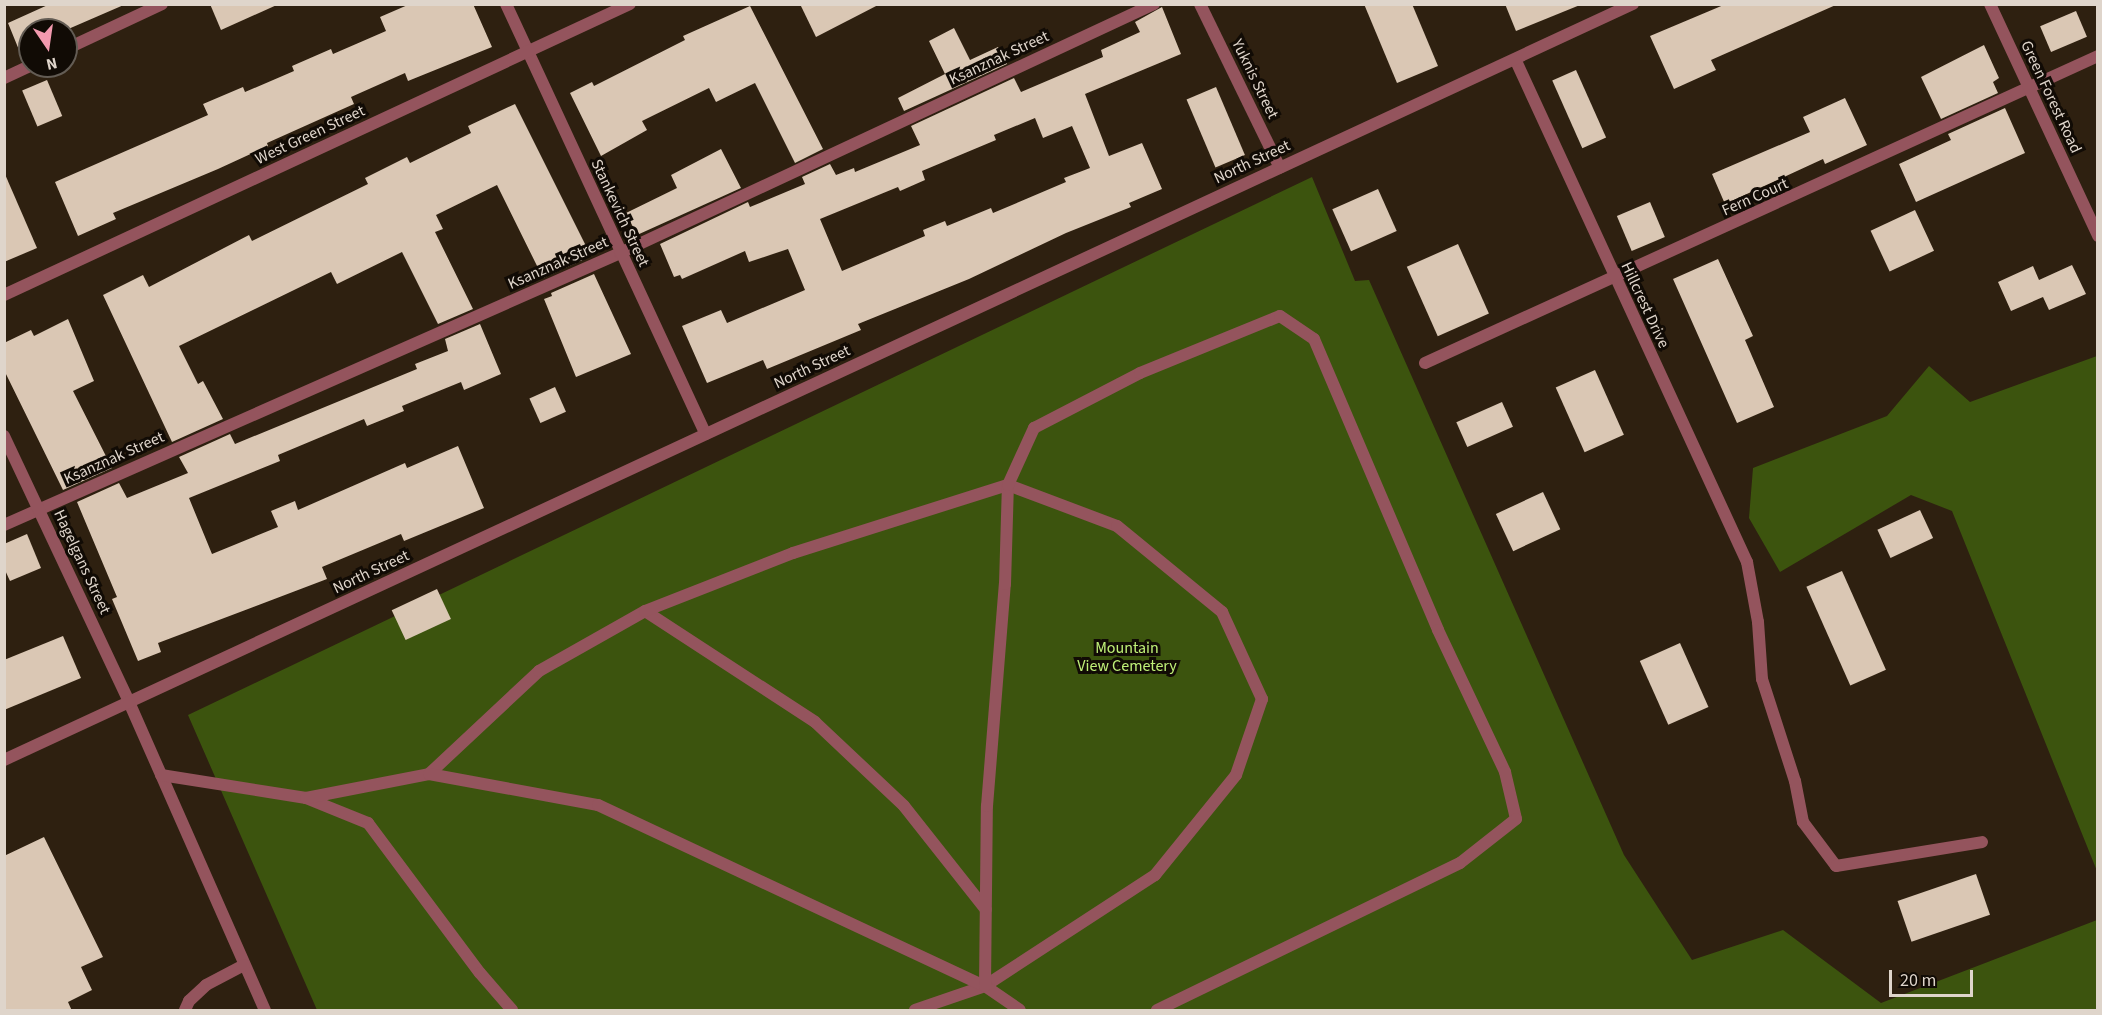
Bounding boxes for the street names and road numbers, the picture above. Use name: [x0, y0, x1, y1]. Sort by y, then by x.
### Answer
street label: Ksanznak Street: [946, 27, 1052, 89]
street label: Yuknis Street: [1227, 36, 1283, 122]
street label: Green Forest Road: [2016, 38, 2086, 156]
street label: West Green Street: [252, 101, 368, 169]
street label: North Street: [1211, 136, 1293, 188]
street label: Stankevich Street: [587, 156, 653, 270]
street label: Fern Court: [1719, 174, 1791, 220]
street label: Ksanznak Street: [505, 232, 611, 294]
street label: Hillcrest Drive: [1617, 259, 1673, 351]
street label: North Street: [771, 341, 853, 393]
street label: Ksanznak Street: [61, 427, 167, 489]
street label: Hagelgans Street: [49, 507, 115, 617]
street label: North Street: [330, 546, 412, 598]

